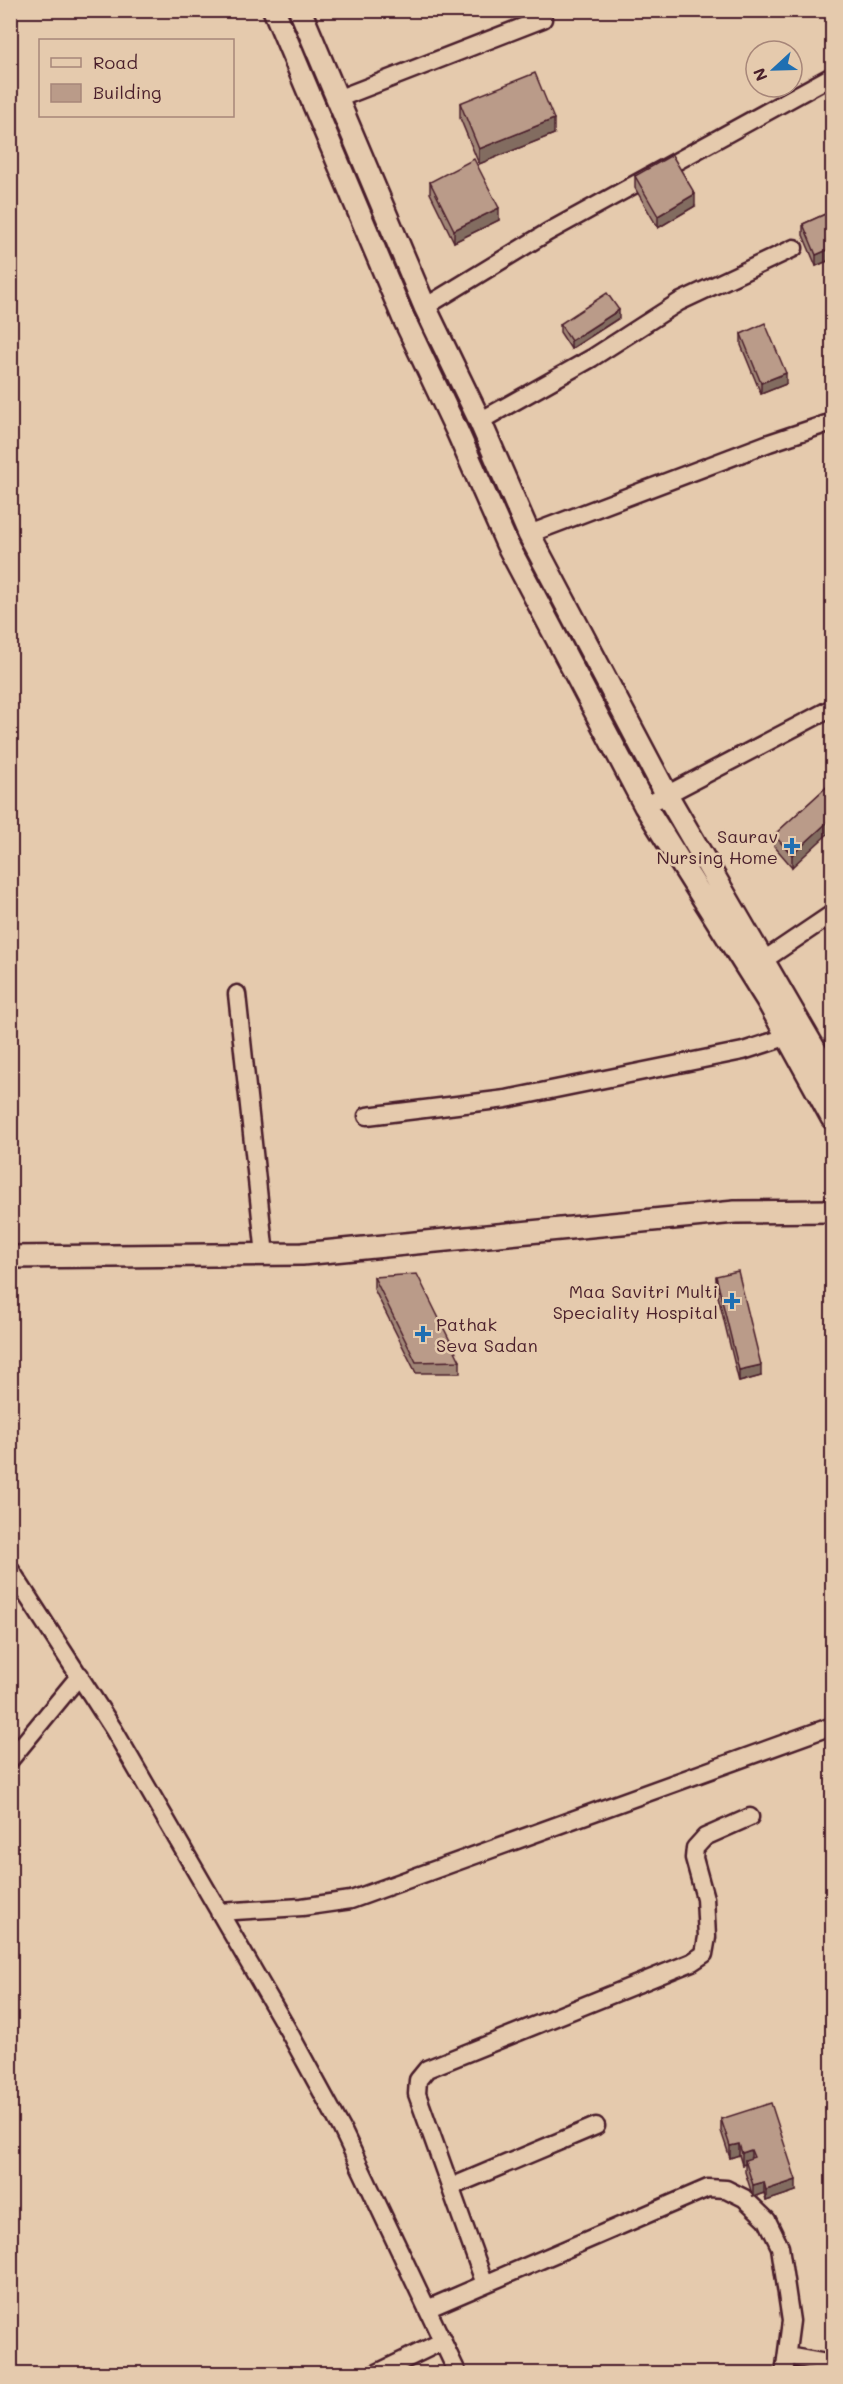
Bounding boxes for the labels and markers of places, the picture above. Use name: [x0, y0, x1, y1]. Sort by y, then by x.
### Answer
place label: Saurav Nursing Home: [656, 824, 778, 869]
marker: Saurav Nursing Home: [783, 837, 801, 855]
place label: Maa Savitri Multi Speciality Hospital: [553, 1279, 718, 1324]
marker: Maa Savitri Multi Speciality Hospital: [723, 1292, 741, 1310]
place label: Pathak Seva Sadan: [436, 1312, 538, 1357]
marker: Pathak Seva Sadan: [414, 1325, 432, 1343]

